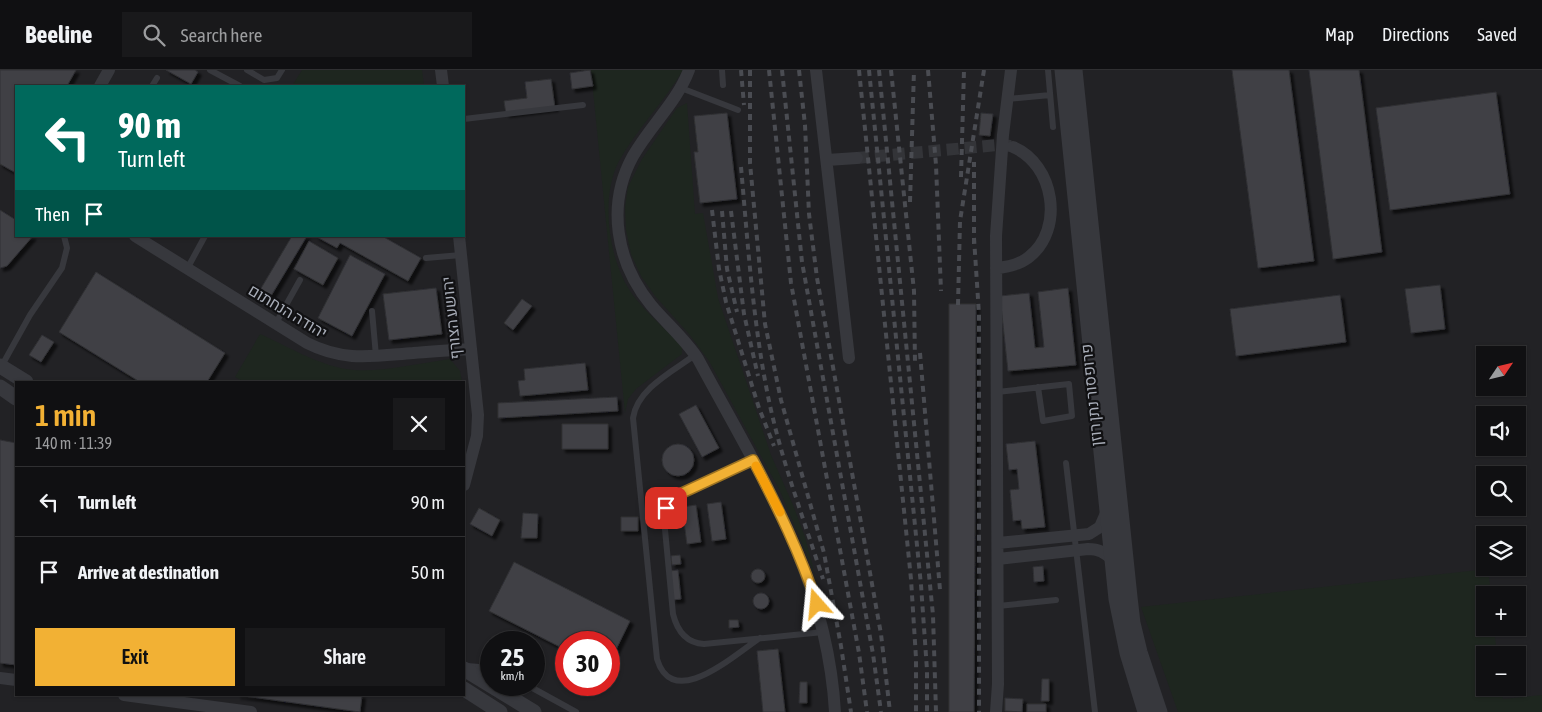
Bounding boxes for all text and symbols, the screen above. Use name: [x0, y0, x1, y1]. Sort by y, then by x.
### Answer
search box: [122, 12, 472, 57]
text: Beeline: [25, 21, 92, 48]
icon: search: [140, 21, 168, 49]
text: Search here: [180, 24, 262, 46]
text: Map: [1325, 24, 1354, 45]
text: Directions: [1382, 24, 1449, 45]
text: Saved: [1477, 24, 1517, 45]
icon: left: [35, 105, 100, 170]
text: 90 m: [118, 105, 181, 145]
text: Turn left: [118, 146, 185, 172]
icon: arrive: [80, 200, 108, 228]
text: Then: [35, 203, 70, 225]
street label: יהושע הצורף: [438, 276, 464, 360]
street label: יהודה הנחתום: [245, 280, 331, 342]
street label: פרופסור נתן רוזן: [1077, 343, 1105, 447]
north arrow: [1476, 346, 1526, 396]
map controls: [1476, 346, 1526, 696]
text: 1 min: [35, 398, 96, 432]
button: close: [393, 398, 445, 450]
button: sound: [1476, 406, 1526, 456]
text: 140 m · 11:39: [35, 434, 112, 452]
button: search: [1476, 466, 1526, 516]
pin: [645, 487, 687, 529]
icon: left: [35, 488, 63, 516]
text: Turn left: [78, 491, 136, 513]
text: 90 m: [411, 491, 445, 513]
icon: arrive: [652, 494, 680, 522]
button: layers: [1476, 526, 1526, 576]
icon: arrive: [35, 558, 63, 586]
text: Arrive at destination: [78, 561, 219, 583]
text: 50 m: [411, 561, 445, 583]
position arrow: [790, 577, 842, 629]
button: +: [1476, 586, 1526, 636]
button: Exit: [35, 628, 235, 686]
button: Share: [245, 628, 445, 686]
speed limit sign: 30: [555, 631, 620, 696]
text: 25: [501, 643, 524, 671]
button: −: [1476, 646, 1526, 696]
text: km/h: [501, 669, 524, 683]

